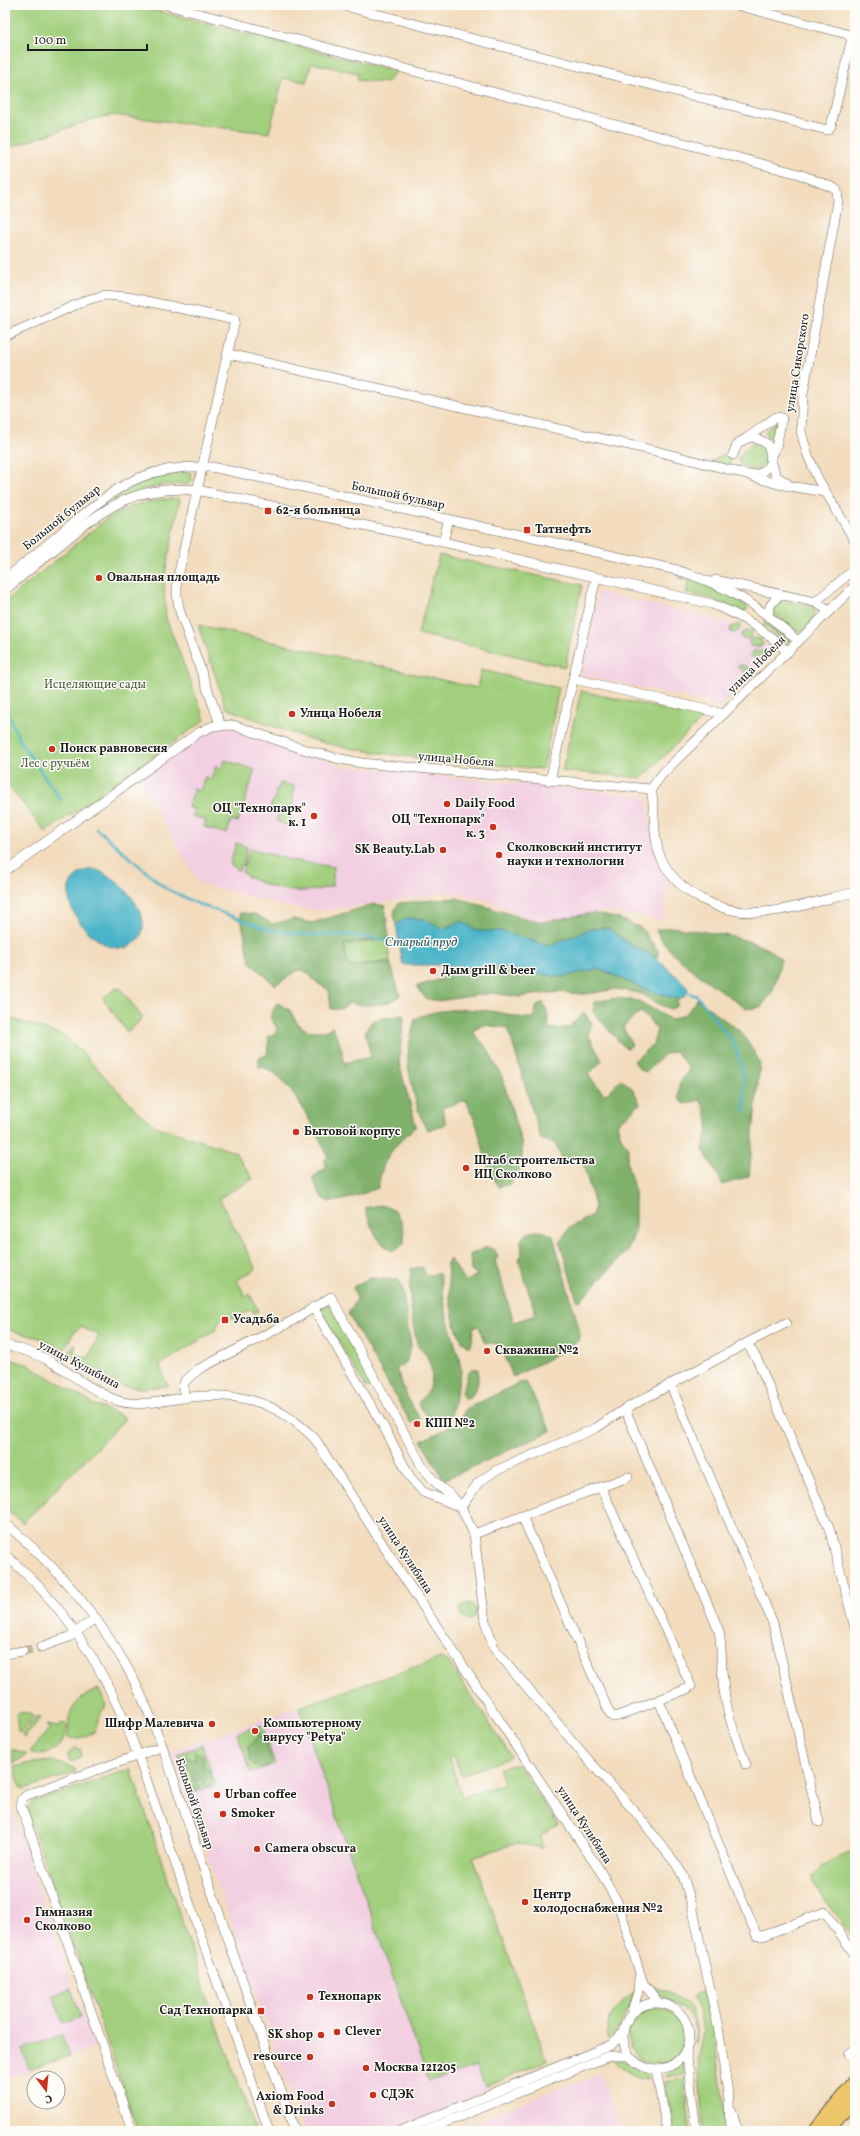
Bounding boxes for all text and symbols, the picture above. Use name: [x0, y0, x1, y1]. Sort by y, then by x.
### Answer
scale bar: [28, 26, 147, 52]
text: 100 m: [34, 33, 67, 49]
street label: улица Сикорского: [782, 312, 814, 414]
street label: Большой бульвар: [350, 478, 446, 514]
street label: Большой бульвар: [20, 482, 104, 554]
place label: 62-я больница: [276, 503, 361, 519]
marker: 62-я больница: [263, 506, 273, 516]
place label: Татнефть: [535, 522, 592, 538]
marker: Татнефть: [522, 525, 532, 535]
place label: Овальная площадь: [107, 570, 220, 586]
marker: Овальная площадь: [94, 573, 104, 583]
street label: улица Нобеля: [724, 632, 790, 698]
park label: Исцеляющие сады: [44, 677, 146, 693]
place label: Улица Нобеля: [300, 706, 381, 722]
marker: Улица Нобеля: [287, 709, 297, 719]
place label: Поиск равновесия: [60, 741, 168, 757]
marker: Поиск равновесия: [47, 744, 57, 754]
street label: улица Нобеля: [417, 749, 495, 771]
park label: Лес с ручьём: [21, 756, 89, 772]
place label: Daily Food: [455, 796, 516, 812]
marker: Daily Food: [442, 799, 452, 809]
place label: ОЦ "Технопарк" к. 1: [213, 801, 306, 831]
marker: ОЦ "Технопарк" к. 1: [309, 811, 319, 821]
place label: ОЦ "Технопарк" к. 3: [392, 812, 485, 842]
marker: ОЦ "Технопарк" к. 3: [488, 822, 498, 832]
place label: Сколковский институт науки и технологии: [507, 840, 643, 870]
place label: SK Beauty.Lab: [355, 842, 435, 858]
marker: SK Beauty.Lab: [438, 845, 448, 855]
marker: Сколковский институт науки и технологии: [494, 850, 504, 860]
water label: Старый пруд: [385, 934, 457, 952]
place label: Дым grill & beer: [441, 963, 536, 979]
marker: Дым grill & beer: [428, 966, 438, 976]
place label: Бытовой корпус: [304, 1124, 401, 1140]
marker: Бытовой корпус: [291, 1127, 301, 1137]
place label: Штаб строительства ИЦ Сколково: [474, 1153, 595, 1183]
marker: Штаб строительства ИЦ Сколково: [461, 1163, 471, 1173]
place label: Усадьба: [233, 1312, 280, 1328]
marker: Усадьба: [220, 1315, 230, 1325]
street label: улица Кулибина: [35, 1337, 123, 1393]
place label: Скважина №2: [495, 1343, 579, 1359]
marker: Скважина №2: [482, 1346, 492, 1356]
place label: КПП №2: [425, 1416, 475, 1432]
marker: КПП №2: [412, 1419, 422, 1429]
street label: улица Кулибина: [374, 1513, 436, 1597]
place label: Шифр Малевича: [105, 1716, 204, 1732]
place label: Компьютерному вирусу "Petya": [263, 1716, 362, 1746]
marker: Шифр Малевича: [207, 1719, 217, 1729]
marker: Компьютерному вирусу "Petya": [250, 1726, 260, 1736]
street label: Большой бульвар: [171, 1756, 217, 1852]
street label: улица Кулибина: [553, 1783, 615, 1867]
place label: Urban coffee: [225, 1787, 297, 1803]
marker: Urban coffee: [212, 1790, 222, 1800]
place label: Smoker: [231, 1806, 275, 1822]
marker: Smoker: [218, 1809, 228, 1819]
place label: Camera obscura: [265, 1841, 357, 1857]
marker: Camera obscura: [252, 1844, 262, 1854]
place label: Центр холодоснабжения №2: [533, 1887, 663, 1917]
marker: Центр холодоснабжения №2: [520, 1897, 530, 1907]
place label: Гимназия Сколково: [35, 1905, 93, 1935]
marker: Гимназия Сколково: [22, 1915, 32, 1925]
place label: Технопарк: [318, 1989, 381, 2005]
marker: Технопарк: [305, 1992, 315, 2002]
place label: Сад Технопарка: [159, 2003, 253, 2019]
marker: Сад Технопарка: [256, 2006, 266, 2016]
place label: Clever: [345, 2024, 381, 2040]
place label: SK shop: [268, 2027, 313, 2043]
marker: Clever: [332, 2027, 342, 2037]
marker: SK shop: [316, 2030, 326, 2040]
place label: resource: [253, 2049, 302, 2065]
marker: resource: [305, 2052, 315, 2062]
place label: Москва 121205: [374, 2060, 456, 2076]
marker: Москва 121205: [361, 2063, 371, 2073]
north arrow: [26, 2070, 66, 2110]
place label: СДЭК: [381, 2087, 414, 2103]
place label: Axiom Food & Drinks: [256, 2089, 325, 2119]
text: С: [43, 2090, 54, 2106]
marker: СДЭК: [368, 2090, 378, 2100]
marker: Axiom Food & Drinks: [327, 2099, 337, 2109]

